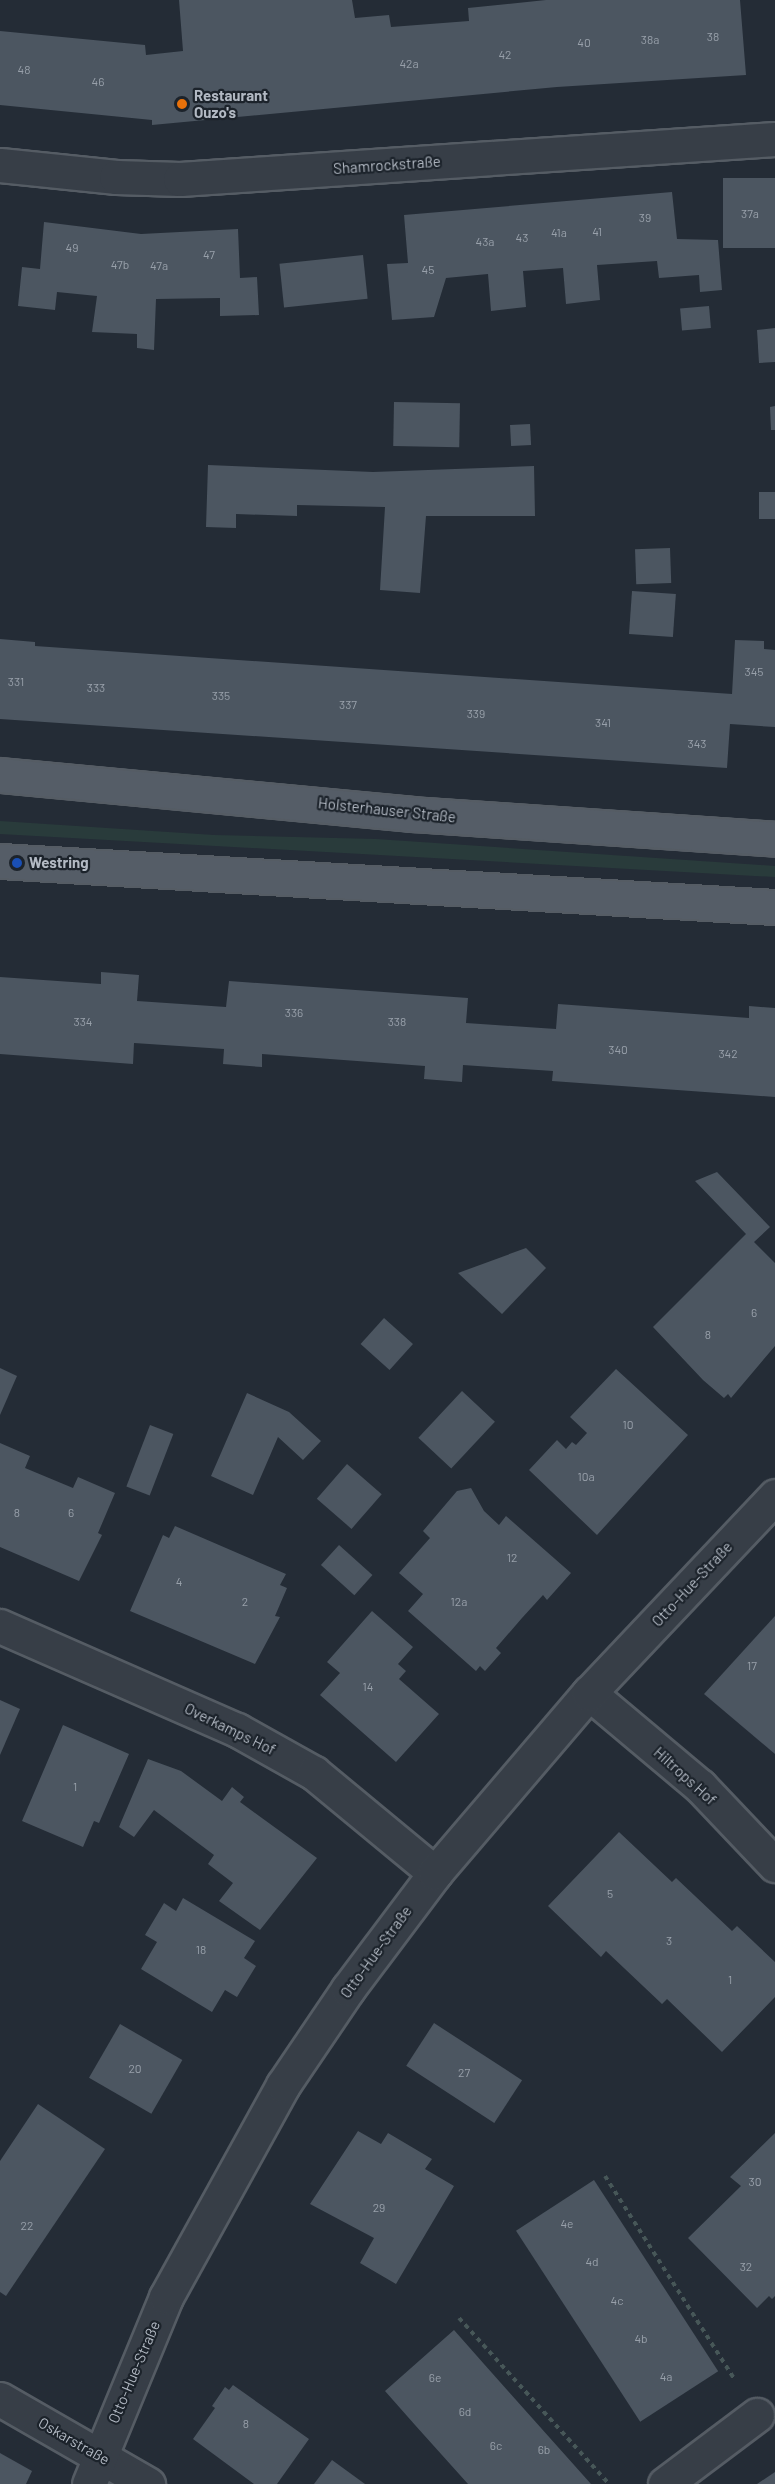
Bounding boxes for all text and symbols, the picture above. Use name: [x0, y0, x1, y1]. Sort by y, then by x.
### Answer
house number: 38: [707, 30, 719, 44]
house number: 38a: [641, 33, 659, 47]
house number: 40: [577, 36, 591, 50]
house number: 42: [498, 48, 512, 62]
house number: 42a: [399, 57, 419, 71]
house number: 48: [18, 63, 30, 77]
house number: 46: [92, 75, 104, 89]
place label: Restaurant Ouzo's: [194, 86, 268, 121]
marker: Restaurant Ouzo's: [175, 97, 189, 111]
street label: Shamrockstraße: [333, 152, 441, 178]
house number: 37a: [741, 207, 759, 221]
house number: 39: [639, 211, 651, 225]
house number: 41: [592, 225, 602, 239]
house number: 41a: [551, 226, 567, 240]
house number: 43: [516, 231, 528, 245]
house number: 43a: [476, 235, 494, 249]
house number: 49: [66, 241, 78, 255]
house number: 47: [203, 248, 215, 262]
house number: 47b: [111, 258, 129, 272]
house number: 47a: [150, 259, 168, 273]
house number: 45: [422, 263, 434, 277]
house number: 345: [745, 665, 763, 679]
house number: 331: [8, 675, 24, 689]
house number: 333: [87, 681, 105, 695]
house number: 335: [212, 689, 230, 703]
house number: 337: [339, 698, 357, 712]
house number: 339: [467, 707, 485, 721]
house number: 341: [595, 716, 611, 730]
house number: 343: [688, 737, 706, 751]
street label: Holsterhauser Straße: [317, 794, 457, 826]
place label: Westring: [29, 854, 89, 872]
marker: Westring: [10, 856, 24, 870]
house number: 336: [285, 1006, 303, 1020]
house number: 334: [74, 1015, 92, 1029]
house number: 338: [388, 1015, 406, 1029]
house number: 340: [608, 1043, 628, 1057]
house number: 342: [718, 1047, 738, 1061]
house number: 6: [751, 1306, 757, 1320]
house number: 8: [705, 1328, 711, 1342]
house number: 10: [623, 1418, 633, 1432]
house number: 10a: [577, 1470, 595, 1484]
house number: 8: [14, 1506, 20, 1520]
house number: 6: [68, 1506, 74, 1520]
street label: Otto-Hue-Straße: [648, 1538, 736, 1630]
house number: 12: [507, 1551, 517, 1565]
house number: 4: [176, 1575, 182, 1589]
house number: 2: [242, 1595, 248, 1609]
house number: 12a: [451, 1595, 467, 1609]
house number: 17: [747, 1659, 757, 1673]
house number: 14: [363, 1680, 373, 1694]
street label: Overkamps Hof: [182, 1699, 278, 1759]
street label: Hiltrops Hof: [650, 1743, 720, 1809]
house number: 1: [73, 1780, 77, 1794]
house number: 5: [607, 1887, 613, 1901]
street label: Otto-Hue-Straße: [337, 1902, 415, 2002]
house number: 3: [666, 1934, 672, 1948]
house number: 18: [196, 1943, 206, 1957]
house number: 1: [728, 1973, 732, 1987]
house number: 20: [128, 2062, 142, 2076]
house number: 27: [458, 2066, 470, 2080]
house number: 30: [749, 2175, 761, 2189]
house number: 29: [373, 2201, 385, 2215]
house number: 4e: [560, 2217, 574, 2231]
house number: 22: [21, 2219, 33, 2233]
house number: 4d: [585, 2255, 599, 2269]
house number: 32: [740, 2260, 752, 2274]
house number: 4c: [611, 2294, 623, 2308]
street label: Otto-Hue-Straße: [104, 2318, 164, 2426]
house number: 4b: [634, 2332, 648, 2346]
house number: 4a: [660, 2370, 672, 2384]
house number: 6e: [429, 2371, 441, 2385]
house number: 6d: [459, 2405, 471, 2419]
street label: Oskarstraße: [35, 2413, 113, 2469]
house number: 8: [243, 2417, 249, 2431]
house number: 6c: [490, 2439, 502, 2453]
house number: 6b: [538, 2443, 550, 2457]

